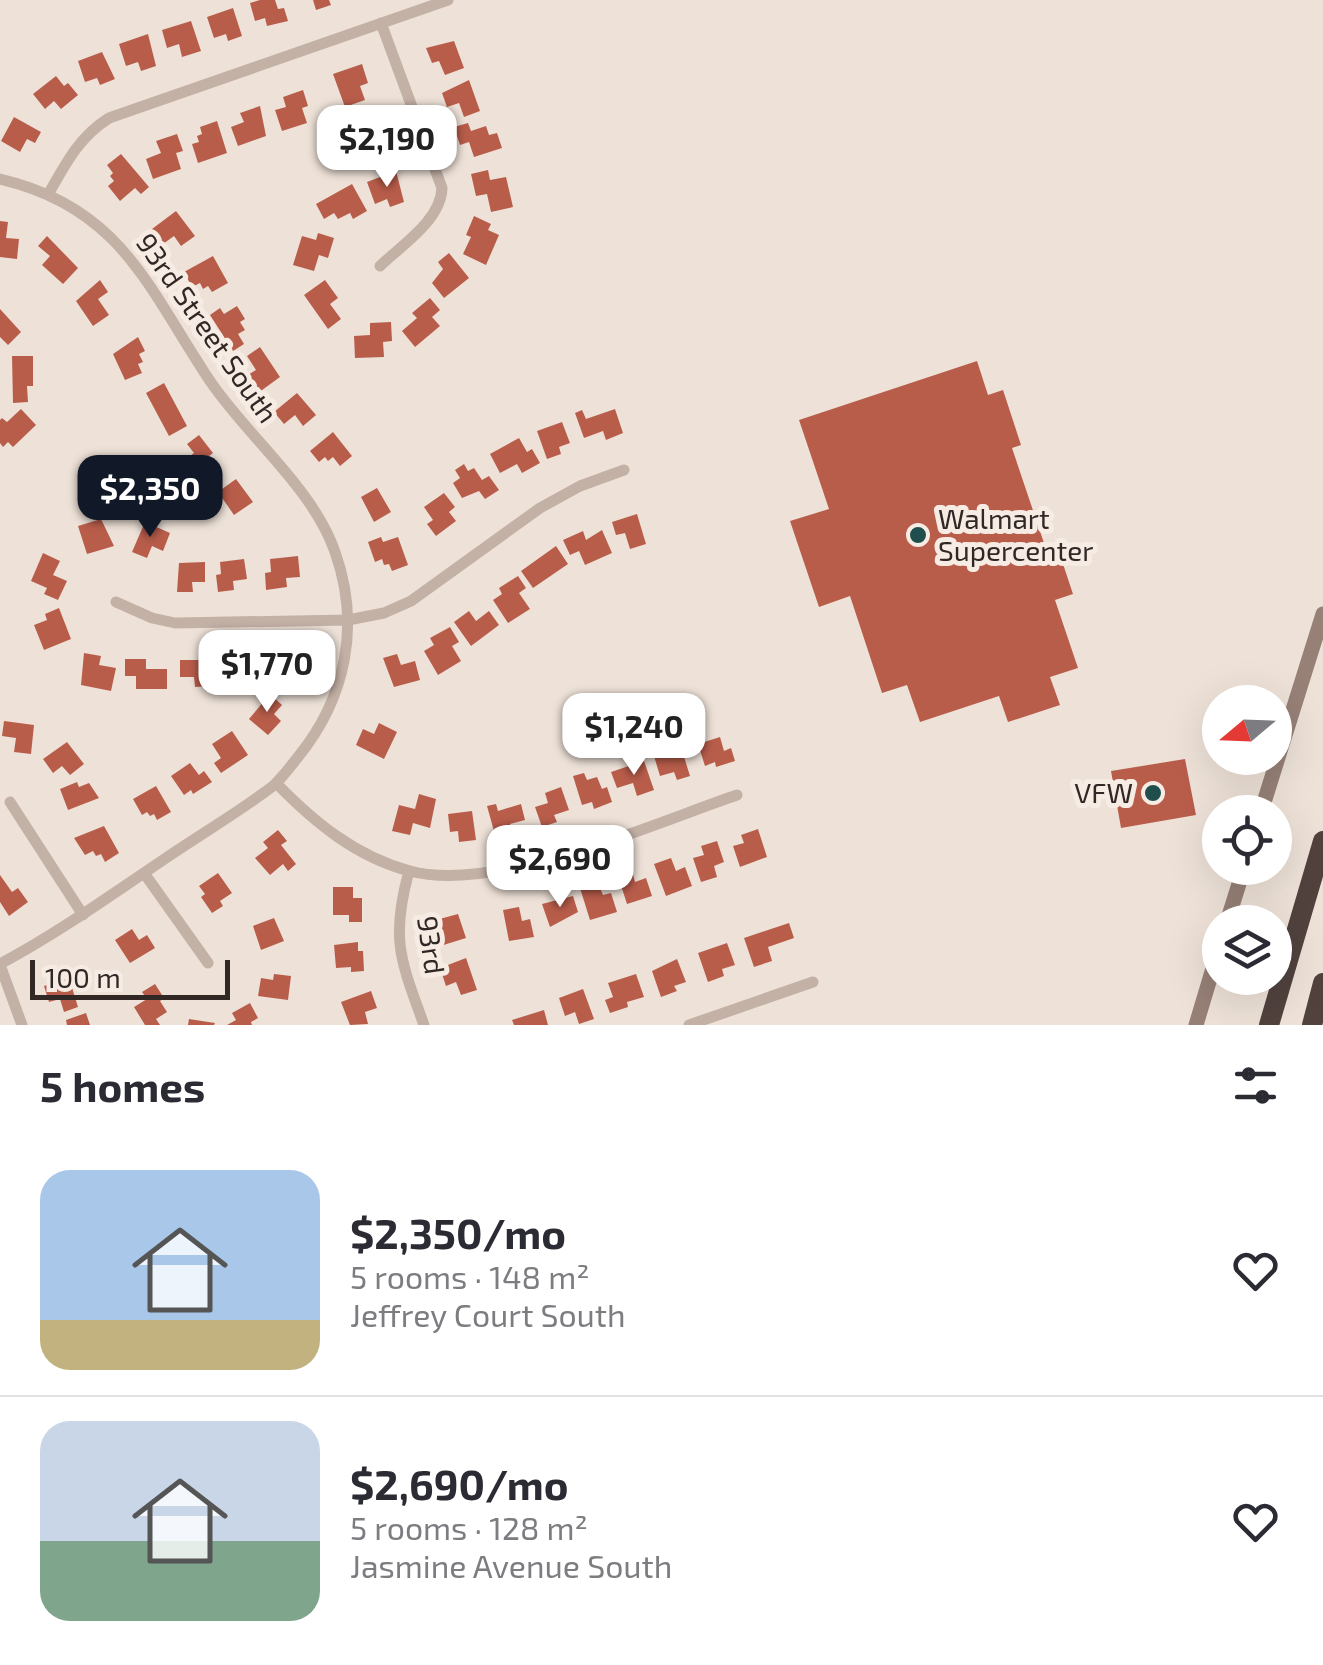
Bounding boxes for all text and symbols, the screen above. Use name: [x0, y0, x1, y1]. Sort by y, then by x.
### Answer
pin: $2,190: [306, 105, 468, 190]
text: $2,190: [339, 118, 435, 156]
street label: 93rd Street South: [130, 226, 286, 429]
pin: $2,350: [69, 455, 231, 540]
text: $2,350: [100, 468, 200, 506]
place label: Walmart Supercenter: [938, 501, 1094, 567]
marker: Walmart Supercenter: [907, 524, 929, 546]
pin: $1,770: [186, 630, 348, 715]
text: $1,770: [220, 643, 314, 681]
north arrow: [1202, 685, 1292, 775]
map controls: [1202, 685, 1292, 995]
pin: $1,240: [553, 693, 715, 778]
text: $1,240: [584, 706, 684, 744]
place label: VFW: [1074, 775, 1133, 809]
marker: VFW: [1142, 782, 1164, 804]
button: locate: [1202, 795, 1292, 885]
pin: $2,690: [479, 825, 641, 910]
text: $2,690: [509, 838, 611, 876]
button: layers: [1202, 905, 1292, 995]
street label: 93rd: [411, 913, 453, 976]
scale bar: [30, 955, 230, 1000]
text: 100 m: [45, 960, 121, 994]
icon: filters: [1228, 1058, 1283, 1113]
text: 5 homes: [40, 1060, 205, 1110]
text: $2,350/mo: [350, 1207, 566, 1257]
icon: home: [120, 1210, 240, 1330]
icon: heart: [1228, 1243, 1283, 1298]
text: 5 rooms · 148 m²: [350, 1257, 589, 1295]
text: Jeffrey Court South: [350, 1295, 626, 1333]
text: $2,690/mo: [350, 1458, 569, 1508]
icon: home: [120, 1461, 240, 1581]
icon: heart: [1228, 1494, 1283, 1549]
text: 5 rooms · 128 m²: [350, 1508, 588, 1546]
text: Jasmine Avenue South: [350, 1546, 672, 1584]

